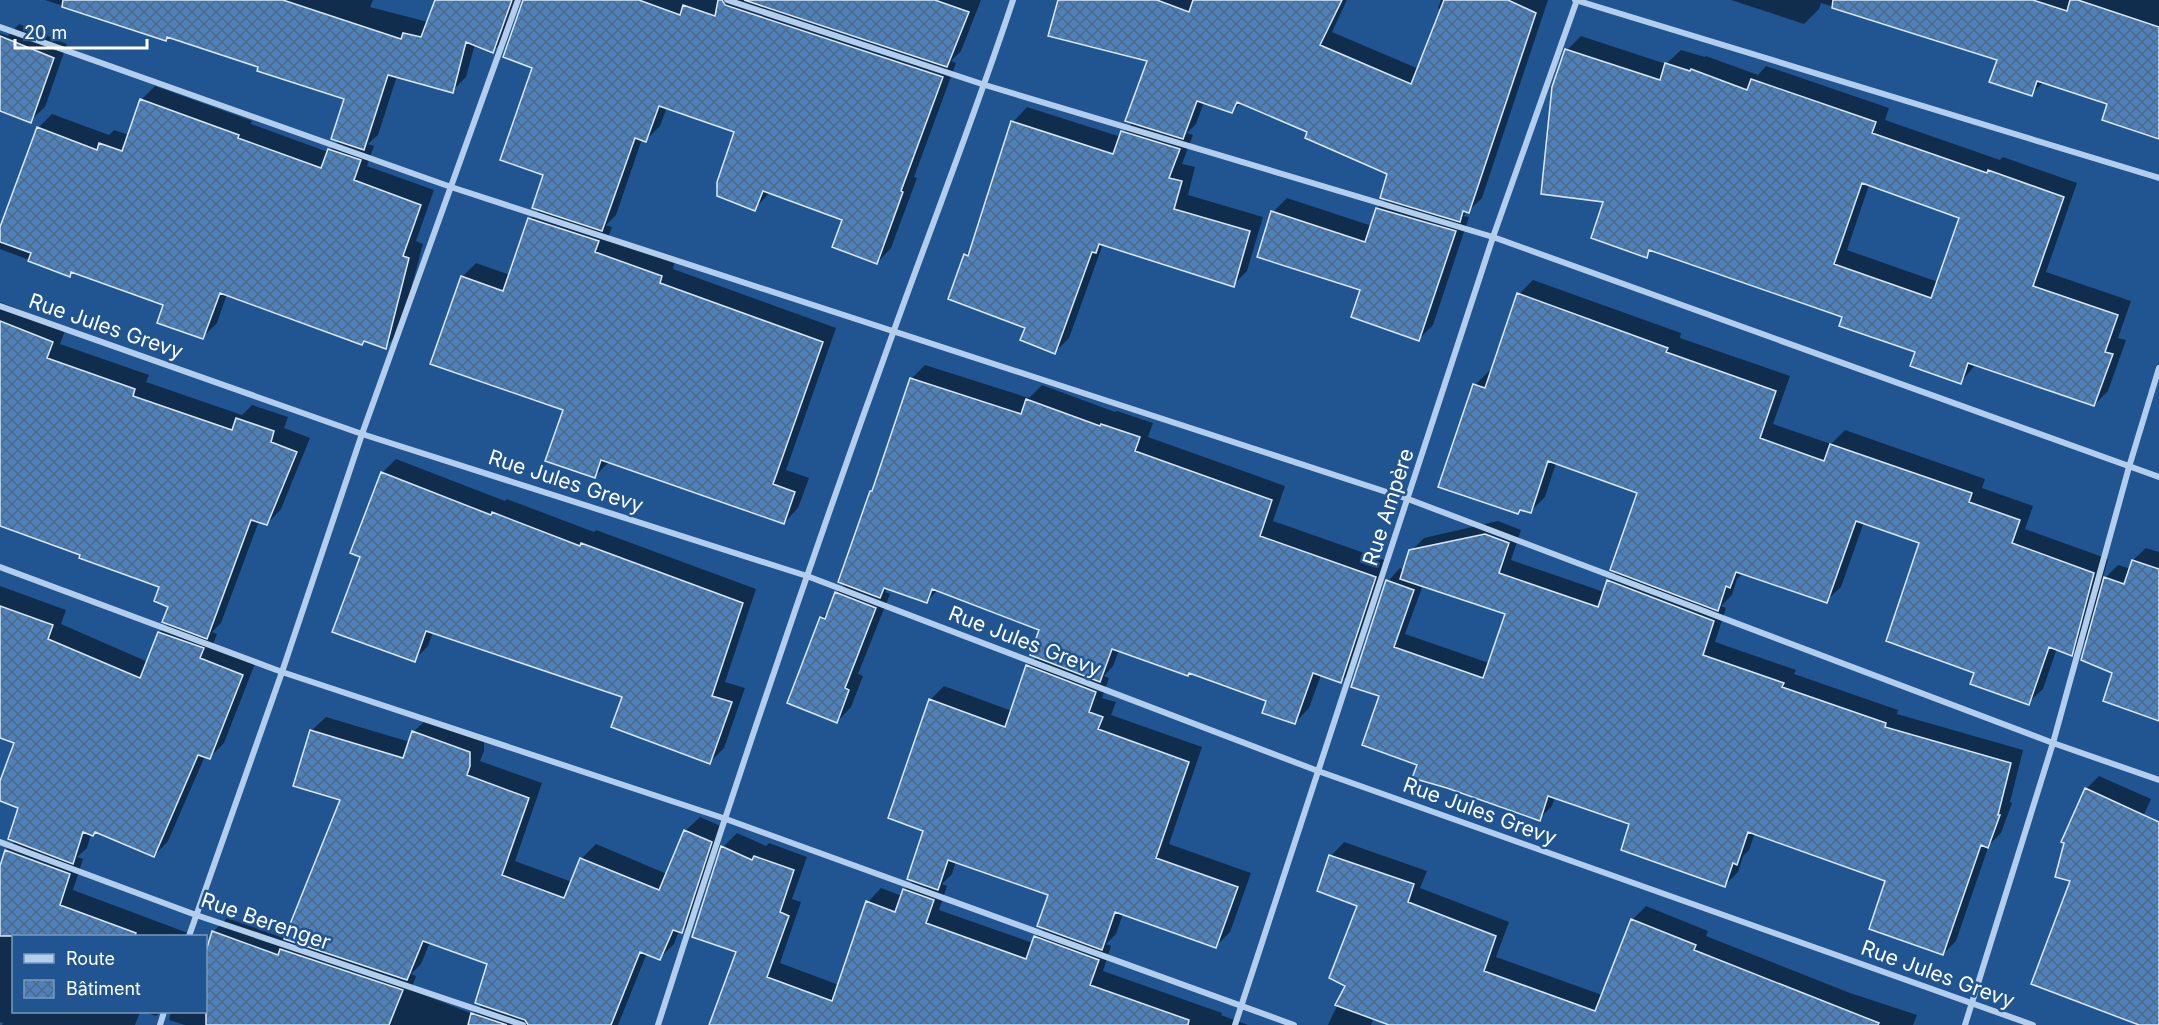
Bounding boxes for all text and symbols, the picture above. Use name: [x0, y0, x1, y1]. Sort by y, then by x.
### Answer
scale bar: [15, 12, 147, 50]
text: 20 m: [24, 22, 67, 43]
street label: Rue Jules Grevy: [26, 288, 187, 364]
street label: Rue Jules Grevy: [485, 444, 647, 518]
street label: Rue Ampère: [1357, 445, 1419, 569]
street label: Rue Jules Grevy: [945, 600, 1105, 682]
street label: Rue Jules Grevy: [1400, 772, 1560, 850]
street label: Rue Berenger: [198, 887, 334, 955]
legend: [12, 935, 207, 1013]
street label: Rue Jules Grevy: [1858, 935, 2018, 1013]
text: Route: [66, 948, 115, 969]
text: Bâtiment: [66, 978, 141, 999]

